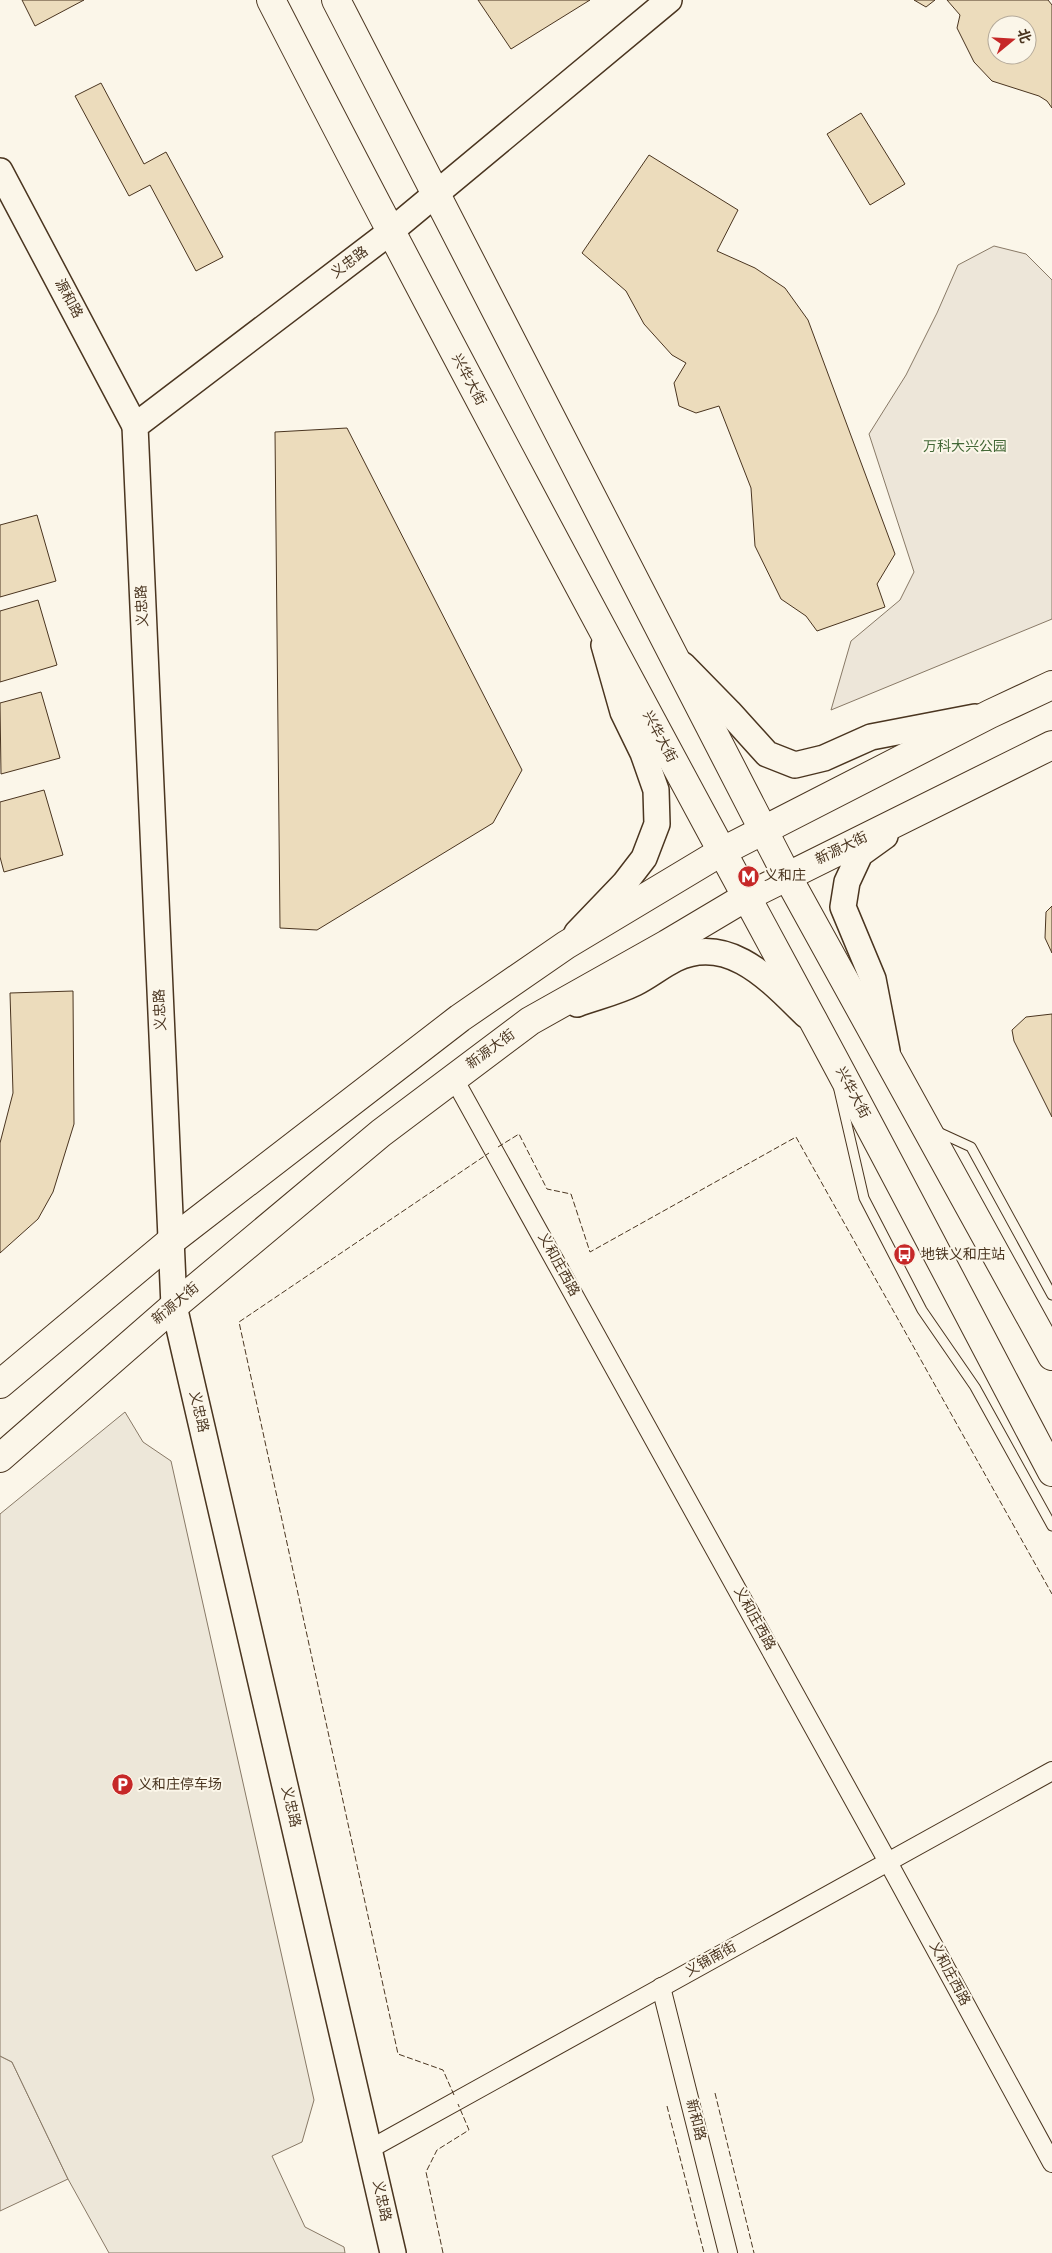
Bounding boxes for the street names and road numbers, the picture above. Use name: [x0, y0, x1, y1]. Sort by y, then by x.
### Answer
street label: 义忠路: [328, 244, 372, 282]
street label: 源和路: [51, 276, 85, 322]
street label: 兴华大街: [447, 351, 490, 409]
street label: 义忠路: [133, 585, 153, 627]
street label: 兴华大街: [638, 708, 681, 766]
street label: 新源大街: [813, 829, 871, 869]
street label: 义忠路: [151, 989, 171, 1031]
street label: 新源大街: [463, 1027, 519, 1073]
street label: 兴华大街: [831, 1064, 874, 1122]
street label: 义和庄西路: [534, 1230, 582, 1300]
street label: 新源大街: [149, 1279, 203, 1329]
street label: 义忠路: [185, 1390, 211, 1434]
street label: 义和庄西路: [730, 1584, 778, 1654]
street label: 义忠路: [277, 1785, 303, 1829]
street label: 义锦南街: [682, 1939, 740, 1981]
street label: 义和庄西路: [925, 1939, 973, 2009]
street label: 新和路: [682, 2098, 708, 2142]
street label: 义忠路: [368, 2179, 394, 2223]

